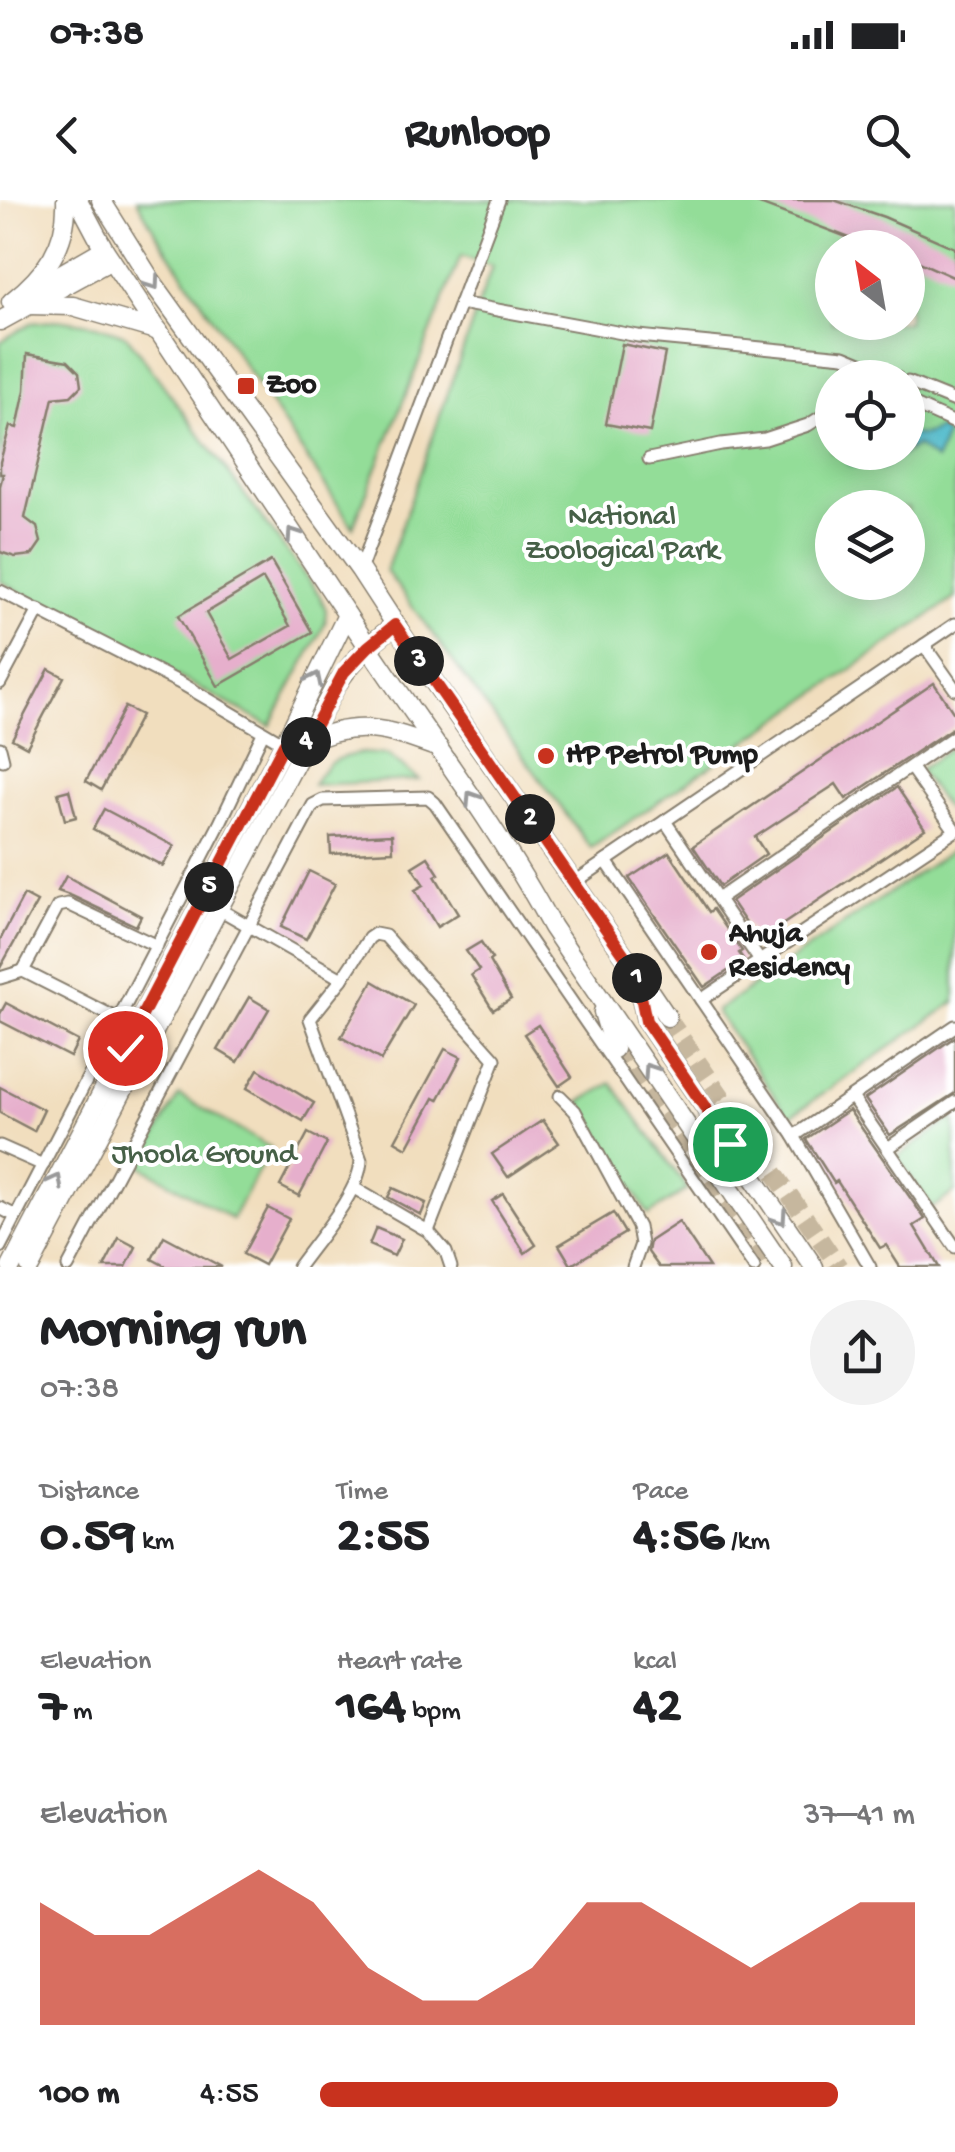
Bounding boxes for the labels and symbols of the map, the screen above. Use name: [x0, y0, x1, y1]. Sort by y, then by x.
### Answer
north arrow: [815, 230, 925, 340]
one-way arrow: [141, 271, 159, 290]
place label: Zoo: [266, 369, 317, 404]
marker: Zoo: [235, 375, 257, 397]
park label: National Zoological Park: [525, 501, 722, 570]
one-way arrow: [287, 526, 306, 544]
pin: 3: [394, 636, 444, 686]
one-way arrow: [303, 671, 323, 689]
pin: 4: [281, 717, 331, 767]
place label: HP Petrol Pump: [566, 739, 758, 774]
marker: HP Petrol Pump: [535, 745, 557, 767]
one-way arrow: [465, 791, 484, 809]
pin: 2: [505, 794, 555, 844]
pin: 5: [184, 862, 234, 912]
place label: Ahuja Residency: [728, 918, 850, 987]
marker: Ahuja Residency: [698, 941, 720, 963]
pin: 1: [612, 953, 662, 1003]
pin: [83, 1006, 168, 1091]
one-way arrow: [643, 1063, 662, 1081]
pin: [688, 1102, 773, 1187]
park label: Jhoola Ground: [112, 1139, 299, 1174]
one-way arrow: [44, 1173, 63, 1191]
one-way arrow: [768, 1206, 786, 1225]

